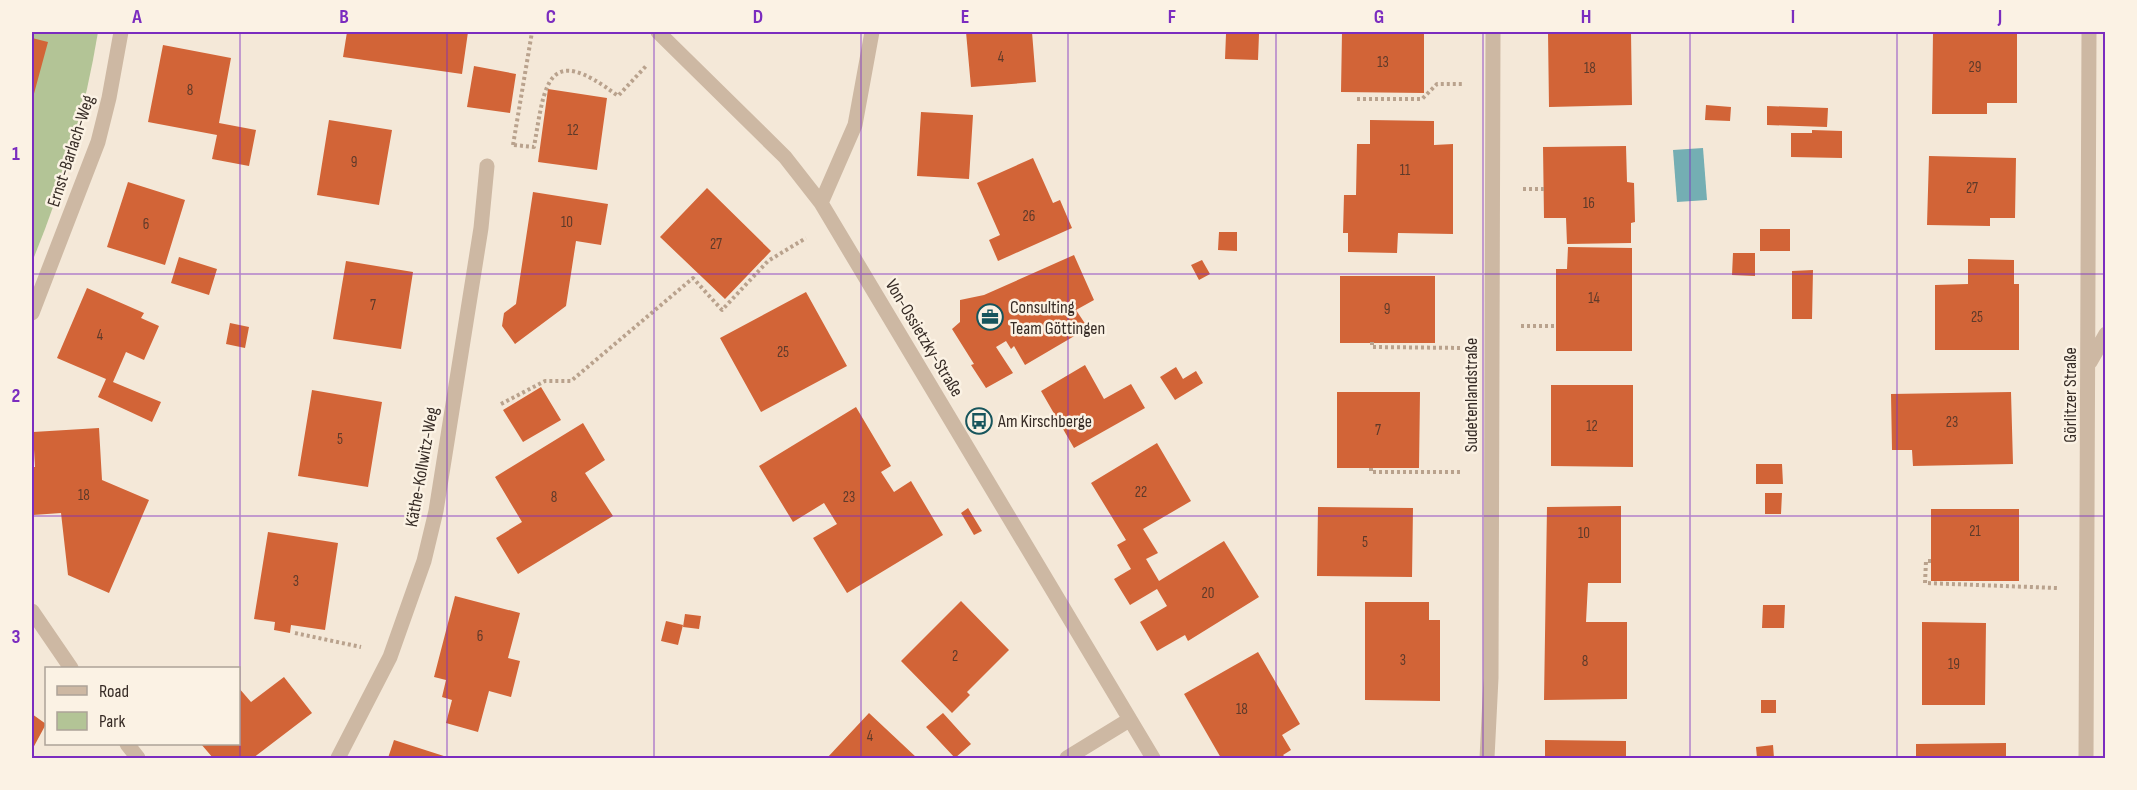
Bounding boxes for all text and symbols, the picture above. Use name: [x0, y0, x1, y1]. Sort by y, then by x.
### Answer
text: A: [131, 5, 142, 29]
text: B: [339, 5, 349, 29]
text: C: [546, 5, 556, 29]
text: D: [753, 5, 763, 29]
text: E: [961, 5, 969, 29]
text: F: [1168, 5, 1176, 29]
text: G: [1374, 5, 1384, 29]
text: H: [1581, 5, 1591, 29]
text: I: [1791, 5, 1795, 29]
text: J: [1997, 5, 2002, 29]
house number: 4: [998, 48, 1004, 67]
house number: 13: [1377, 53, 1389, 72]
house number: 29: [1969, 58, 1981, 77]
house number: 18: [1584, 59, 1596, 78]
house number: 8: [187, 81, 193, 100]
street label: Ernst-Barlach-Weg: [43, 93, 99, 209]
house number: 12: [567, 121, 579, 140]
text: 1: [12, 142, 20, 166]
house number: 9: [351, 153, 357, 172]
house number: 11: [1400, 161, 1411, 180]
house number: 27: [1966, 179, 1978, 198]
house number: 16: [1583, 194, 1595, 213]
house number: 26: [1023, 207, 1035, 226]
house number: 10: [561, 213, 573, 232]
house number: 6: [143, 215, 149, 234]
house number: 27: [710, 235, 722, 254]
street label: Von-Ossietzky-Straße: [881, 275, 967, 401]
house number: 14: [1588, 289, 1600, 308]
house number: 7: [370, 296, 376, 315]
place label: Consulting Team Göttingen: [1010, 297, 1105, 339]
house number: 9: [1384, 300, 1390, 319]
office icon: Consulting Team Göttingen: [975, 302, 1005, 332]
house number: 25: [1971, 308, 1983, 327]
house number: 4: [97, 326, 103, 345]
street label: Sudetenlandstraße: [1461, 338, 1482, 452]
house number: 25: [777, 343, 789, 362]
street label: Görlitzer Straße: [2060, 347, 2081, 443]
text: 2: [12, 384, 20, 408]
street label: Käthe-Kollwitz-Weg: [401, 405, 443, 529]
bus stop icon: Am Kirschberge: [964, 406, 994, 436]
place label: Am Kirschberge: [997, 411, 1092, 432]
house number: 23: [1946, 413, 1958, 432]
house number: 12: [1586, 417, 1598, 436]
house number: 7: [1375, 421, 1381, 440]
house number: 5: [337, 430, 343, 449]
house number: 22: [1135, 483, 1147, 502]
house number: 18: [78, 486, 90, 505]
house number: 8: [551, 488, 557, 507]
house number: 23: [843, 488, 855, 507]
house number: 21: [1969, 522, 1981, 541]
house number: 10: [1578, 524, 1590, 543]
house number: 5: [1362, 533, 1368, 552]
house number: 3: [293, 572, 299, 591]
house number: 20: [1202, 584, 1214, 603]
text: 3: [12, 625, 21, 649]
house number: 6: [477, 627, 483, 646]
house number: 2: [952, 647, 958, 666]
house number: 3: [1400, 651, 1406, 670]
house number: 8: [1582, 652, 1588, 671]
house number: 19: [1948, 655, 1960, 674]
legend: [45, 667, 240, 745]
text: Road: [99, 681, 129, 702]
house number: 18: [1236, 700, 1248, 719]
text: Park: [99, 711, 125, 732]
house number: 4: [867, 727, 873, 746]

